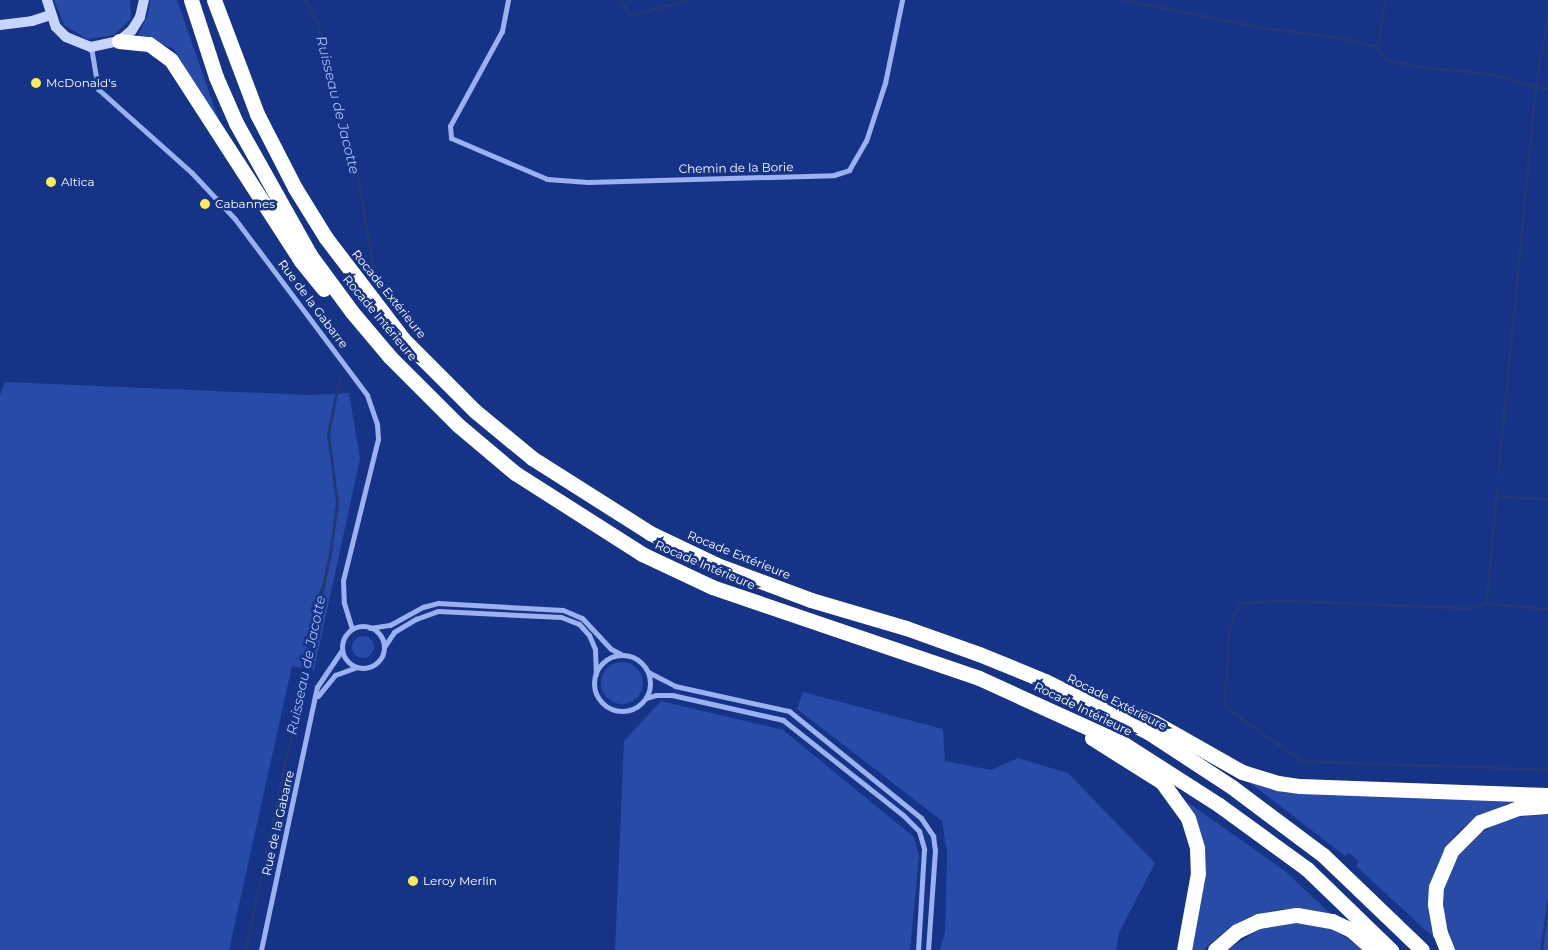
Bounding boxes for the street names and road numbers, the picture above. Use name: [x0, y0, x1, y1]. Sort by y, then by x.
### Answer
street label: Chemin de la Borie: [678, 160, 794, 176]
street label: Rocade Extérieure: [349, 247, 429, 341]
street label: Rue de la Gabarre: [275, 257, 351, 351]
street label: Rocade Intérieure: [340, 272, 420, 364]
street label: Rocade Extérieure: [685, 528, 793, 582]
street label: Rocade Intérieure: [653, 537, 757, 593]
street label: Rocade Extérieure: [1065, 671, 1169, 733]
street label: Rocade Intérieure: [1032, 679, 1134, 739]
street label: Rue de la Gabarre: [259, 769, 297, 877]

